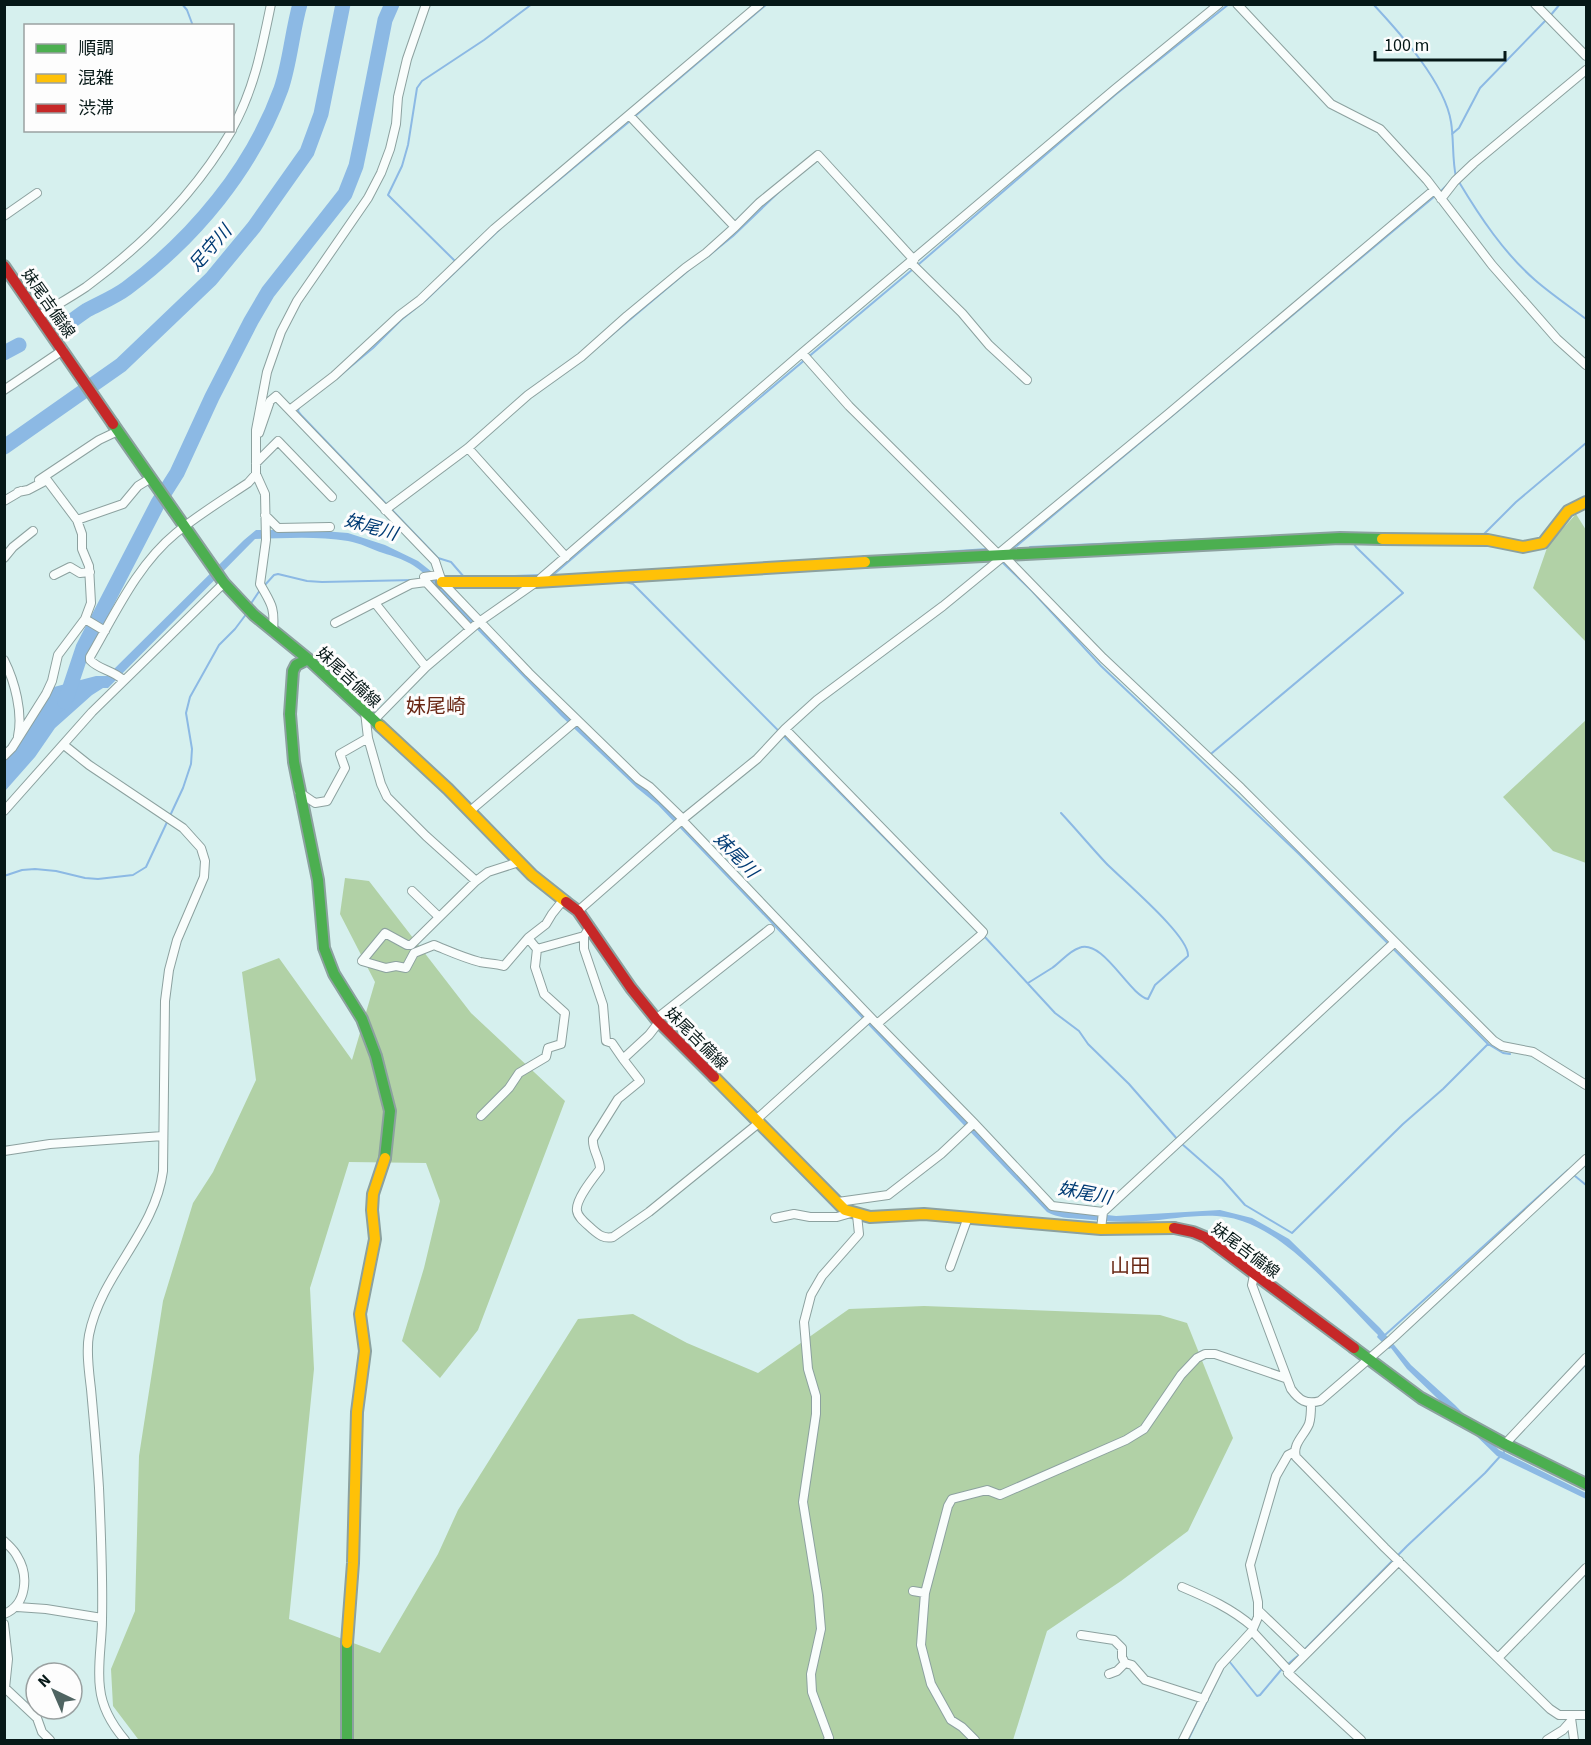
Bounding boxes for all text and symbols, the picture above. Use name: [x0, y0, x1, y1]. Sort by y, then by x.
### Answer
legend: [24, 24, 234, 132]
scale bar: [1375, 24, 1506, 62]
text: 100 m: [1384, 33, 1429, 58]
text: 順調: [78, 36, 114, 61]
text: 混雑: [78, 66, 114, 91]
text: 渋滞: [78, 96, 114, 121]
water label: 足守川: [183, 218, 239, 277]
street label: 妹尾吉備線: [16, 264, 80, 343]
water label: 妹尾川: [341, 508, 402, 547]
street label: 妹尾吉備線: [312, 642, 385, 713]
district label: 妹尾崎: [406, 693, 466, 721]
water label: 妹尾川: [708, 827, 765, 885]
street label: 妹尾吉備線: [660, 1003, 732, 1075]
water label: 妹尾川: [1056, 1176, 1116, 1211]
street label: 妹尾吉備線: [1207, 1218, 1284, 1284]
district label: 山田: [1110, 1253, 1150, 1281]
north arrow: [24, 1661, 84, 1721]
text: N: [33, 1669, 56, 1693]

